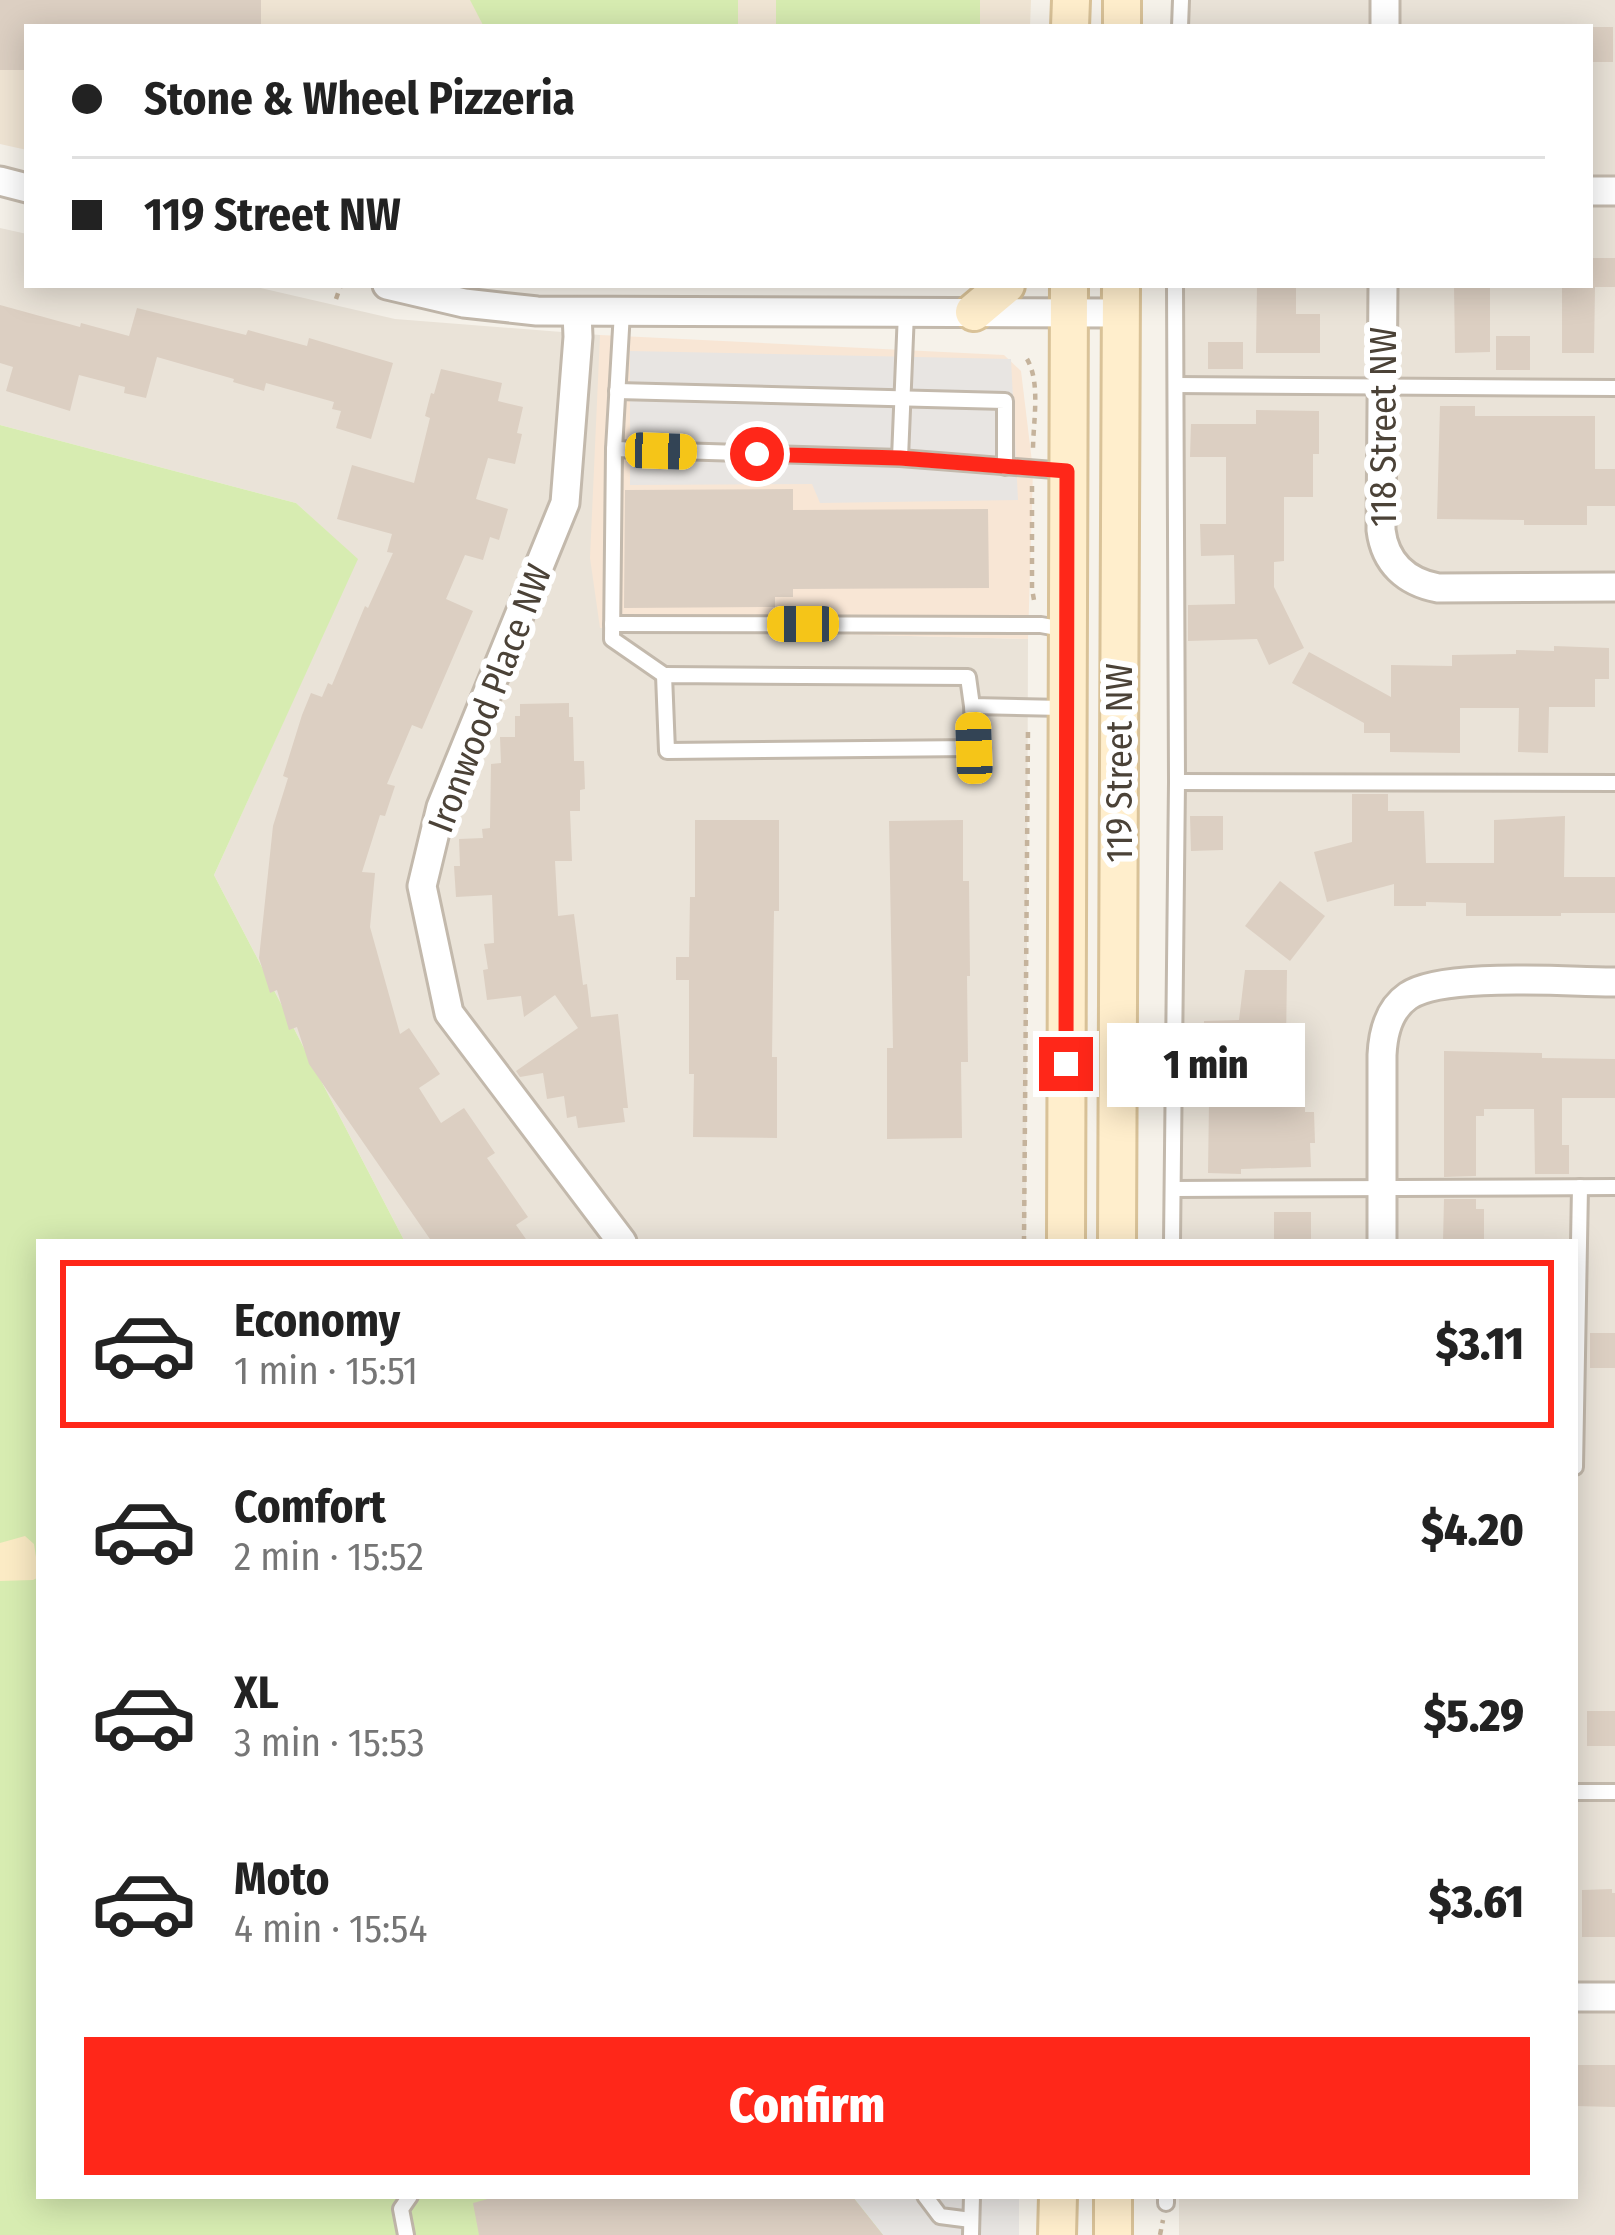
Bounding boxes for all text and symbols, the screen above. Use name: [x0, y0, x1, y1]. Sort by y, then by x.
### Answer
text: Stone & Wheel Pizzeria: [144, 72, 575, 126]
text: 119 Street NW: [144, 188, 401, 242]
street label: 118 Street NW: [1362, 327, 1406, 527]
route start: [730, 427, 784, 481]
car: [624, 432, 698, 470]
street label: Ironwood Place NW: [419, 558, 561, 838]
car: [767, 606, 839, 642]
street label: 119 Street NW: [1098, 663, 1142, 863]
car: [955, 711, 993, 785]
callout: 1 min: [1108, 1022, 1306, 1106]
route end: [1039, 1037, 1093, 1091]
text: 1 min: [1164, 1042, 1248, 1088]
icon: car: [90, 1290, 198, 1398]
text: Economy: [234, 1294, 400, 1348]
text: $3.11: [1436, 1317, 1524, 1371]
text: 1 min · 15:51: [234, 1348, 418, 1394]
icon: car: [90, 1476, 198, 1584]
text: Comfort: [234, 1480, 386, 1534]
text: $4.20: [1421, 1503, 1524, 1557]
text: 2 min · 15:52: [234, 1534, 424, 1580]
icon: car: [90, 1662, 198, 1770]
text: XL: [234, 1666, 279, 1720]
text: $5.29: [1424, 1689, 1524, 1743]
text: 3 min · 15:53: [234, 1720, 424, 1766]
icon: car: [90, 1848, 198, 1956]
text: Moto: [234, 1852, 330, 1906]
text: $3.61: [1429, 1875, 1524, 1929]
text: 4 min · 15:54: [234, 1906, 427, 1952]
button: Confirm: [84, 2037, 1530, 2175]

